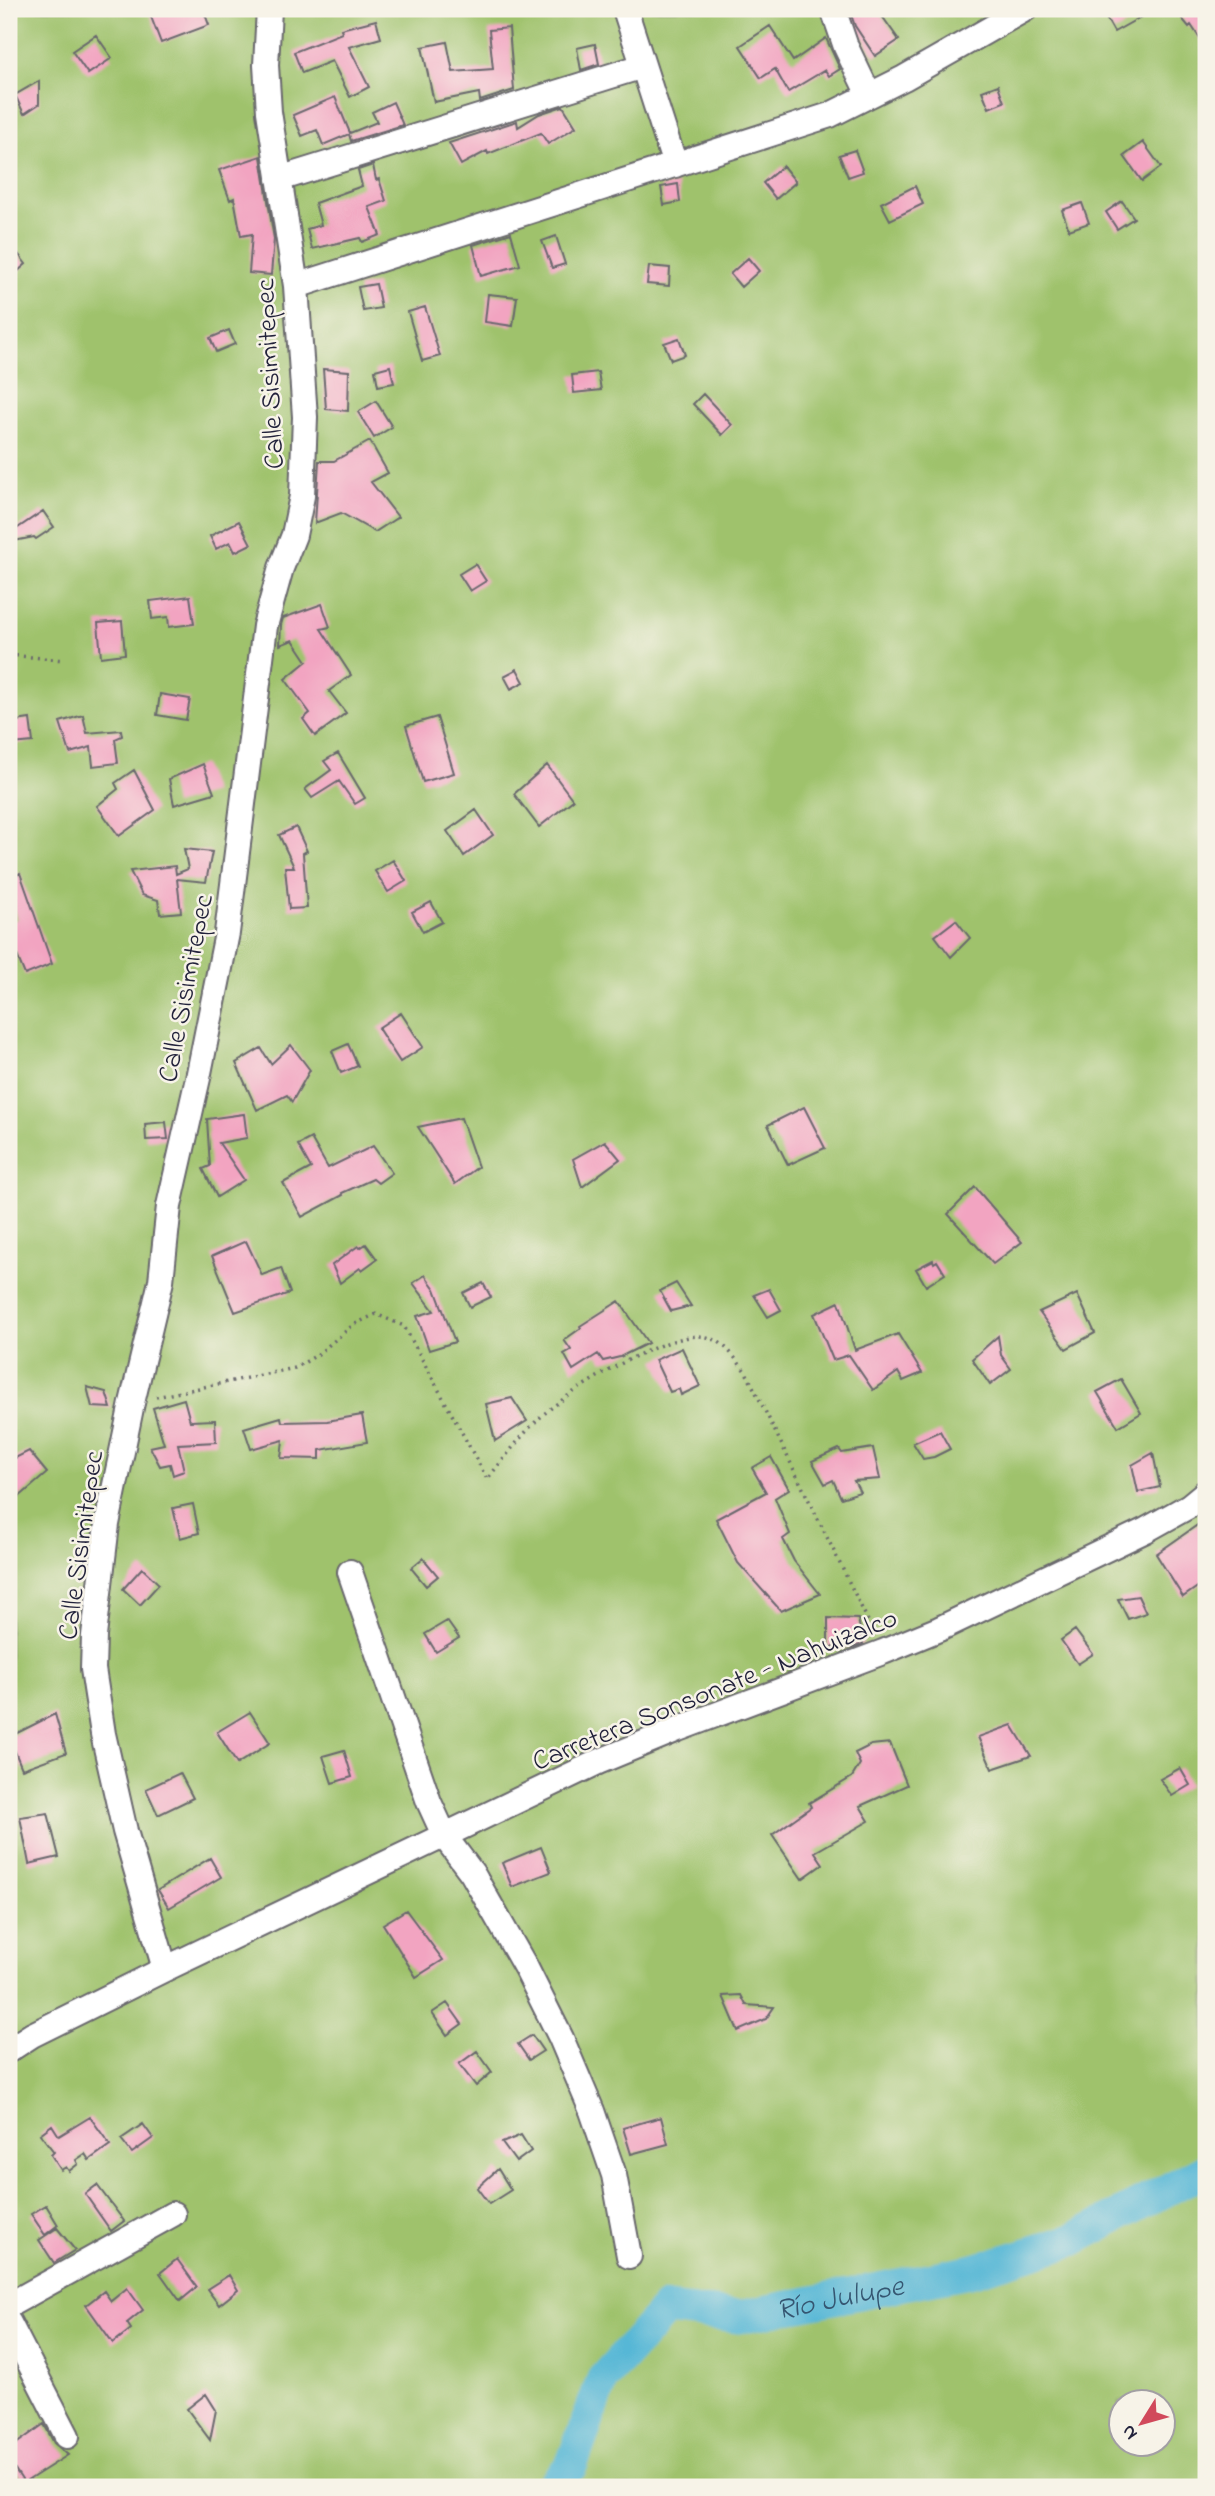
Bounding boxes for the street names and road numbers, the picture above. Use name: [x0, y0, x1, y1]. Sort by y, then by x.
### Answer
street label: Calle Sisimitepec: [246, 277, 297, 470]
street label: Calle Sisimitepec: [149, 891, 226, 1086]
street label: Calle Sisimitepec: [49, 1448, 116, 1643]
street label: Carretera Sonsonate - Nahuizalco: [527, 1599, 904, 1783]

